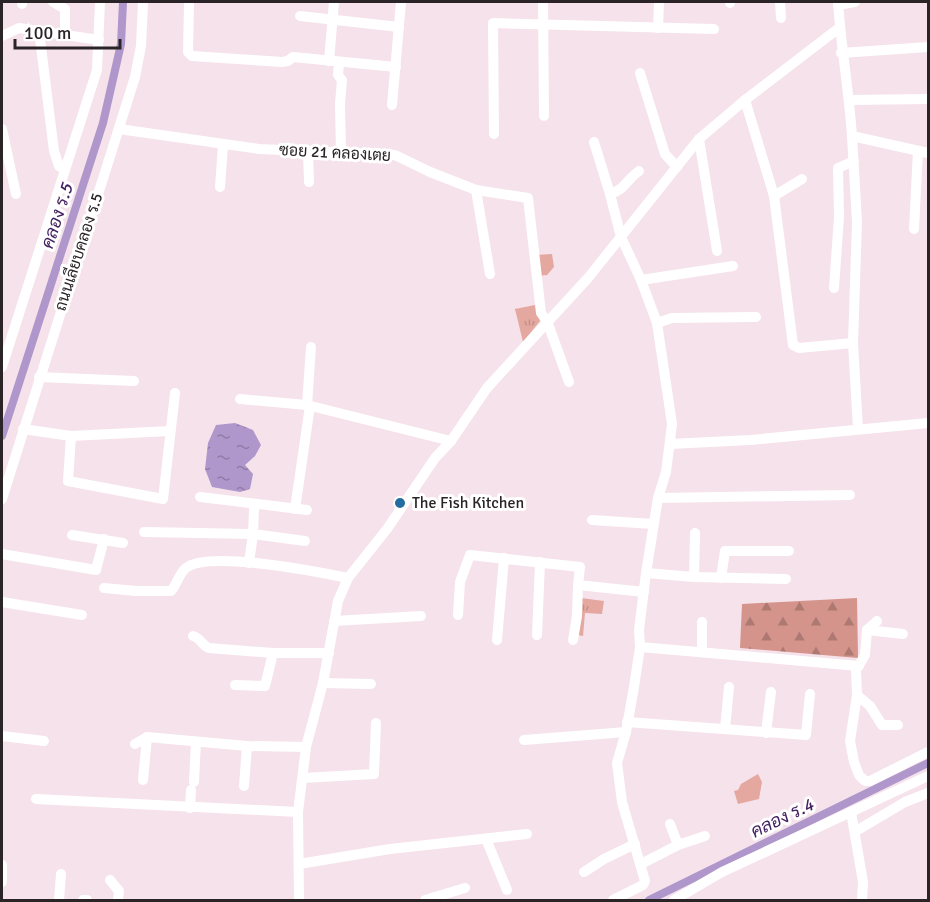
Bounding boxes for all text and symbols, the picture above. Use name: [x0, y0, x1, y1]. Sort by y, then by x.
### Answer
scale bar: [15, 12, 120, 50]
text: 100 m: [24, 22, 71, 44]
street label: ซอย 21 คลองเตย: [278, 140, 392, 166]
water label: คลอง ร.5: [36, 179, 78, 251]
street label: ถนนเลียบคลอง ร.5: [49, 190, 108, 314]
place label: The Fish Kitchen: [412, 493, 524, 513]
marker: The Fish Kitchen: [393, 496, 407, 510]
water label: คลอง ร.4: [747, 793, 817, 843]

